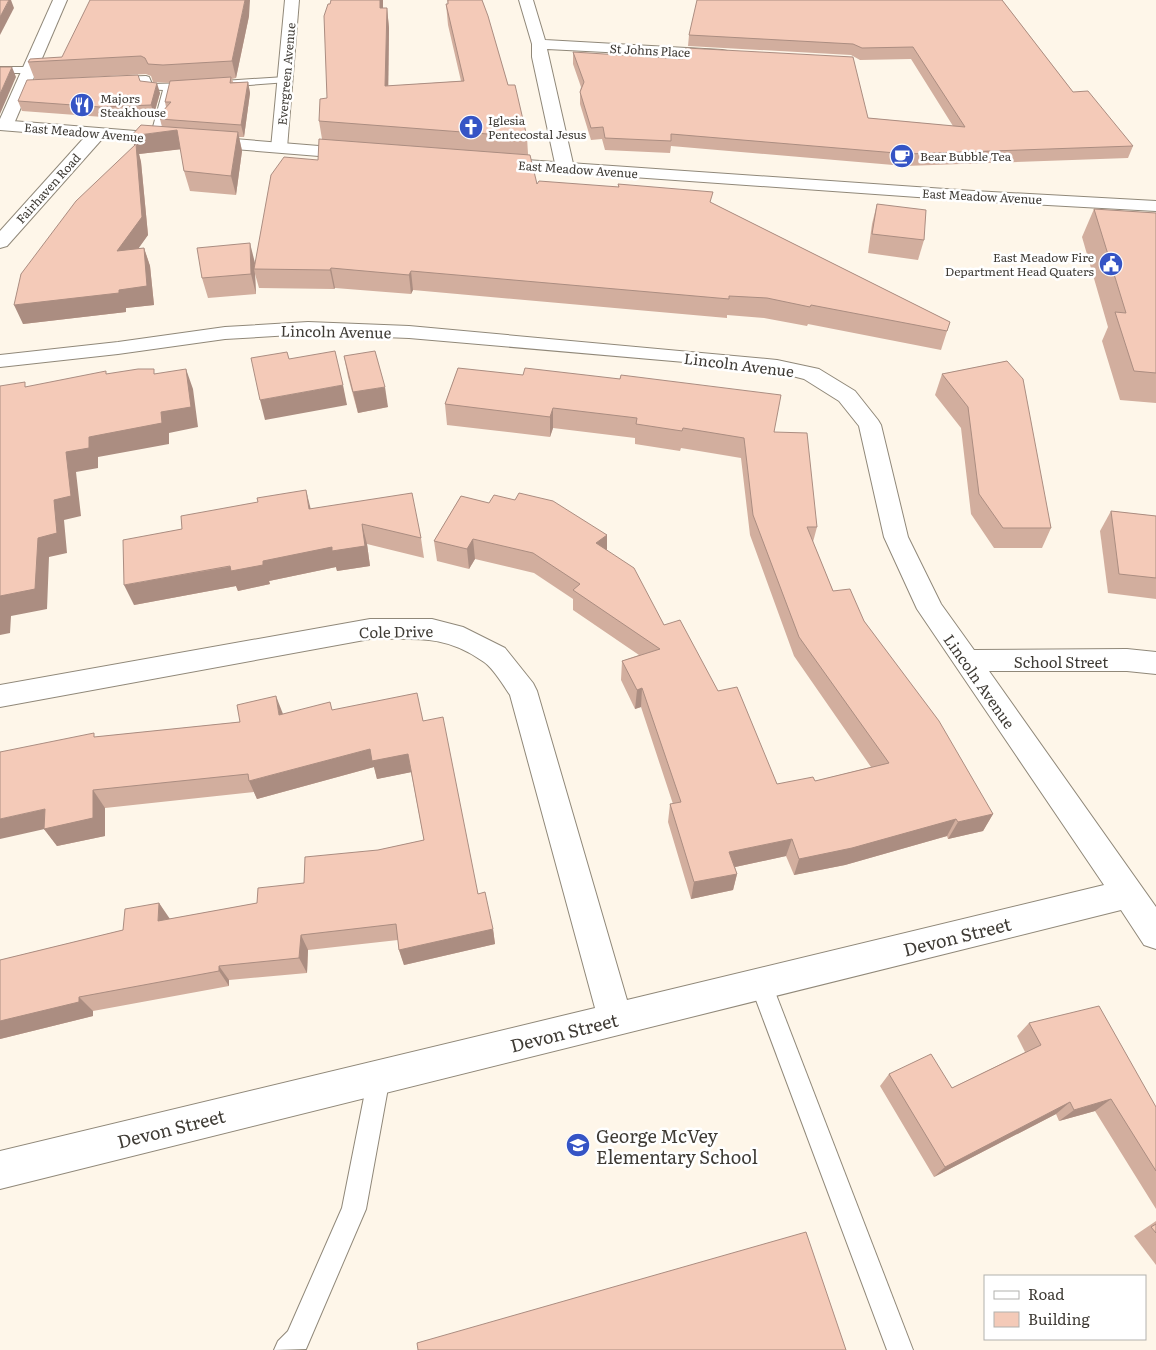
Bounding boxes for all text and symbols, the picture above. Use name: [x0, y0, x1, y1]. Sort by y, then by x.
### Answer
street label: Evergreen Avenue: [273, 22, 299, 126]
street label: St Johns Place: [609, 39, 691, 61]
place label: Majors Steakhouse: [100, 89, 166, 121]
restaurant icon: Majors Steakhouse: [69, 92, 95, 118]
place label: Iglesia Pentecostal Jesus: [488, 111, 587, 143]
church icon: Iglesia Pentecostal Jesus: [458, 114, 484, 140]
street label: East Meadow Avenue: [23, 118, 145, 146]
cafe icon: Bear Bubble Tea: [889, 143, 915, 169]
place label: Bear Bubble Tea: [920, 147, 1012, 165]
street label: Fairhaven Road: [11, 148, 85, 227]
street label: East Meadow Avenue: [518, 156, 638, 182]
street label: East Meadow Avenue: [922, 184, 1042, 208]
place label: East Meadow Fire Department Head Quaters: [945, 248, 1095, 280]
public building icon: East Meadow Fire Department Head Quaters: [1098, 251, 1124, 277]
street label: Lincoln Avenue: [280, 319, 392, 343]
street label: Lincoln Avenue: [683, 346, 796, 382]
street label: Cole Drive: [359, 619, 433, 643]
street label: Lincoln Avenue: [939, 629, 1021, 733]
street label: School Street: [1014, 650, 1108, 673]
street label: Devon Street: [900, 909, 1015, 962]
street label: Devon Street: [507, 1005, 622, 1058]
street label: Devon Street: [114, 1101, 229, 1154]
place label: George McVey Elementary School: [596, 1122, 758, 1170]
school or university icon: George McVey Elementary School: [565, 1132, 591, 1158]
legend: [984, 1275, 1146, 1340]
text: Road: [1028, 1282, 1064, 1305]
text: Building: [1028, 1307, 1090, 1330]

